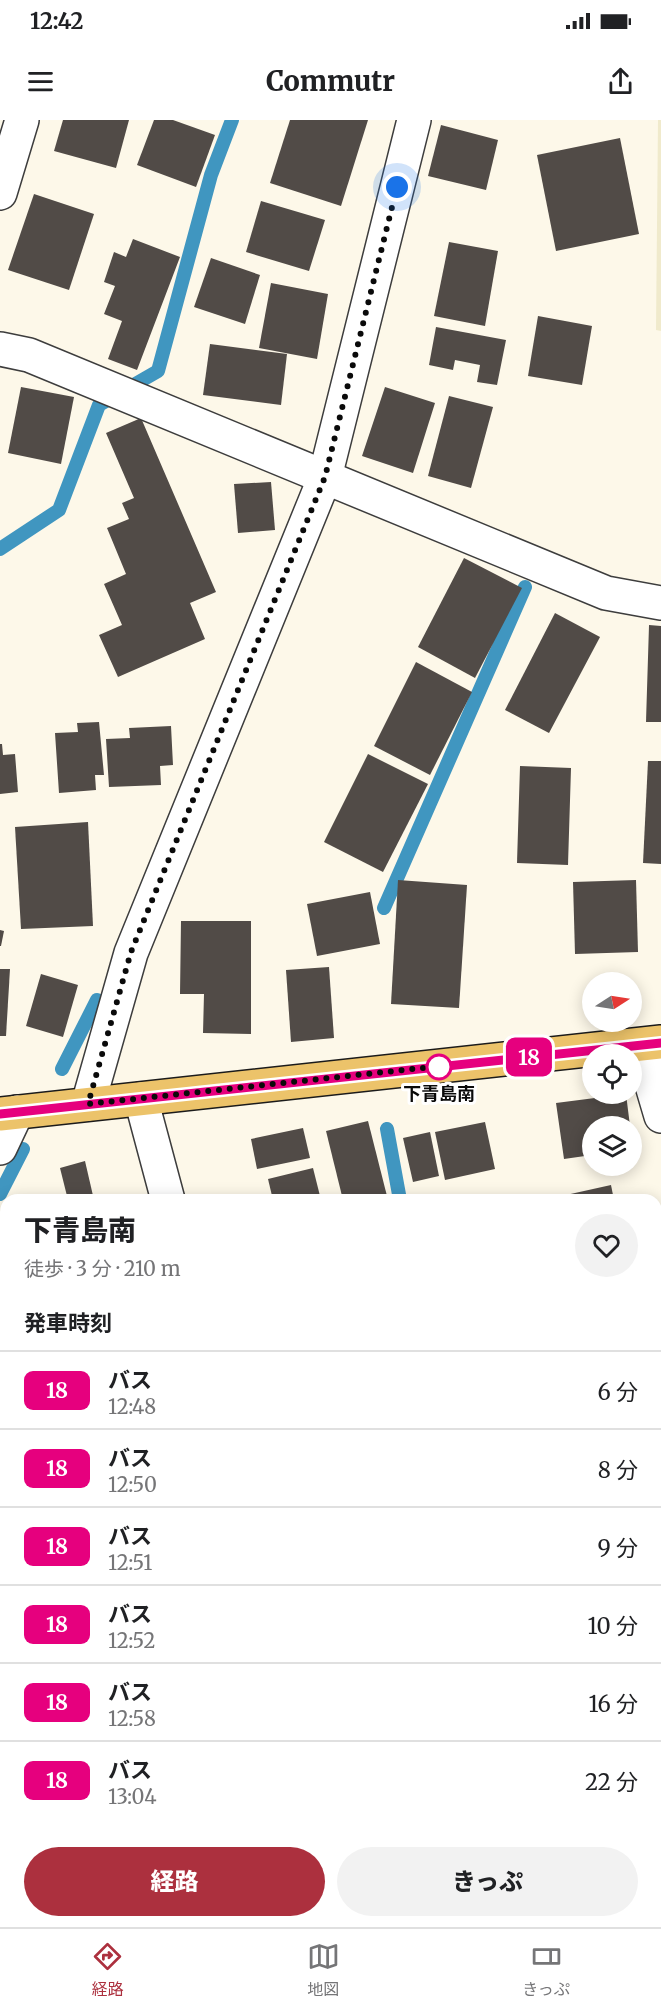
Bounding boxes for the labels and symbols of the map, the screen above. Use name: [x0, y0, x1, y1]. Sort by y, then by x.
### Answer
your location: [382, 172, 412, 202]
north arrow: [582, 972, 642, 1032]
line badge: 18: [502, 1038, 556, 1076]
marker: 下青島南: [426, 1054, 452, 1080]
place label: 下青島南: [403, 1082, 475, 1105]

